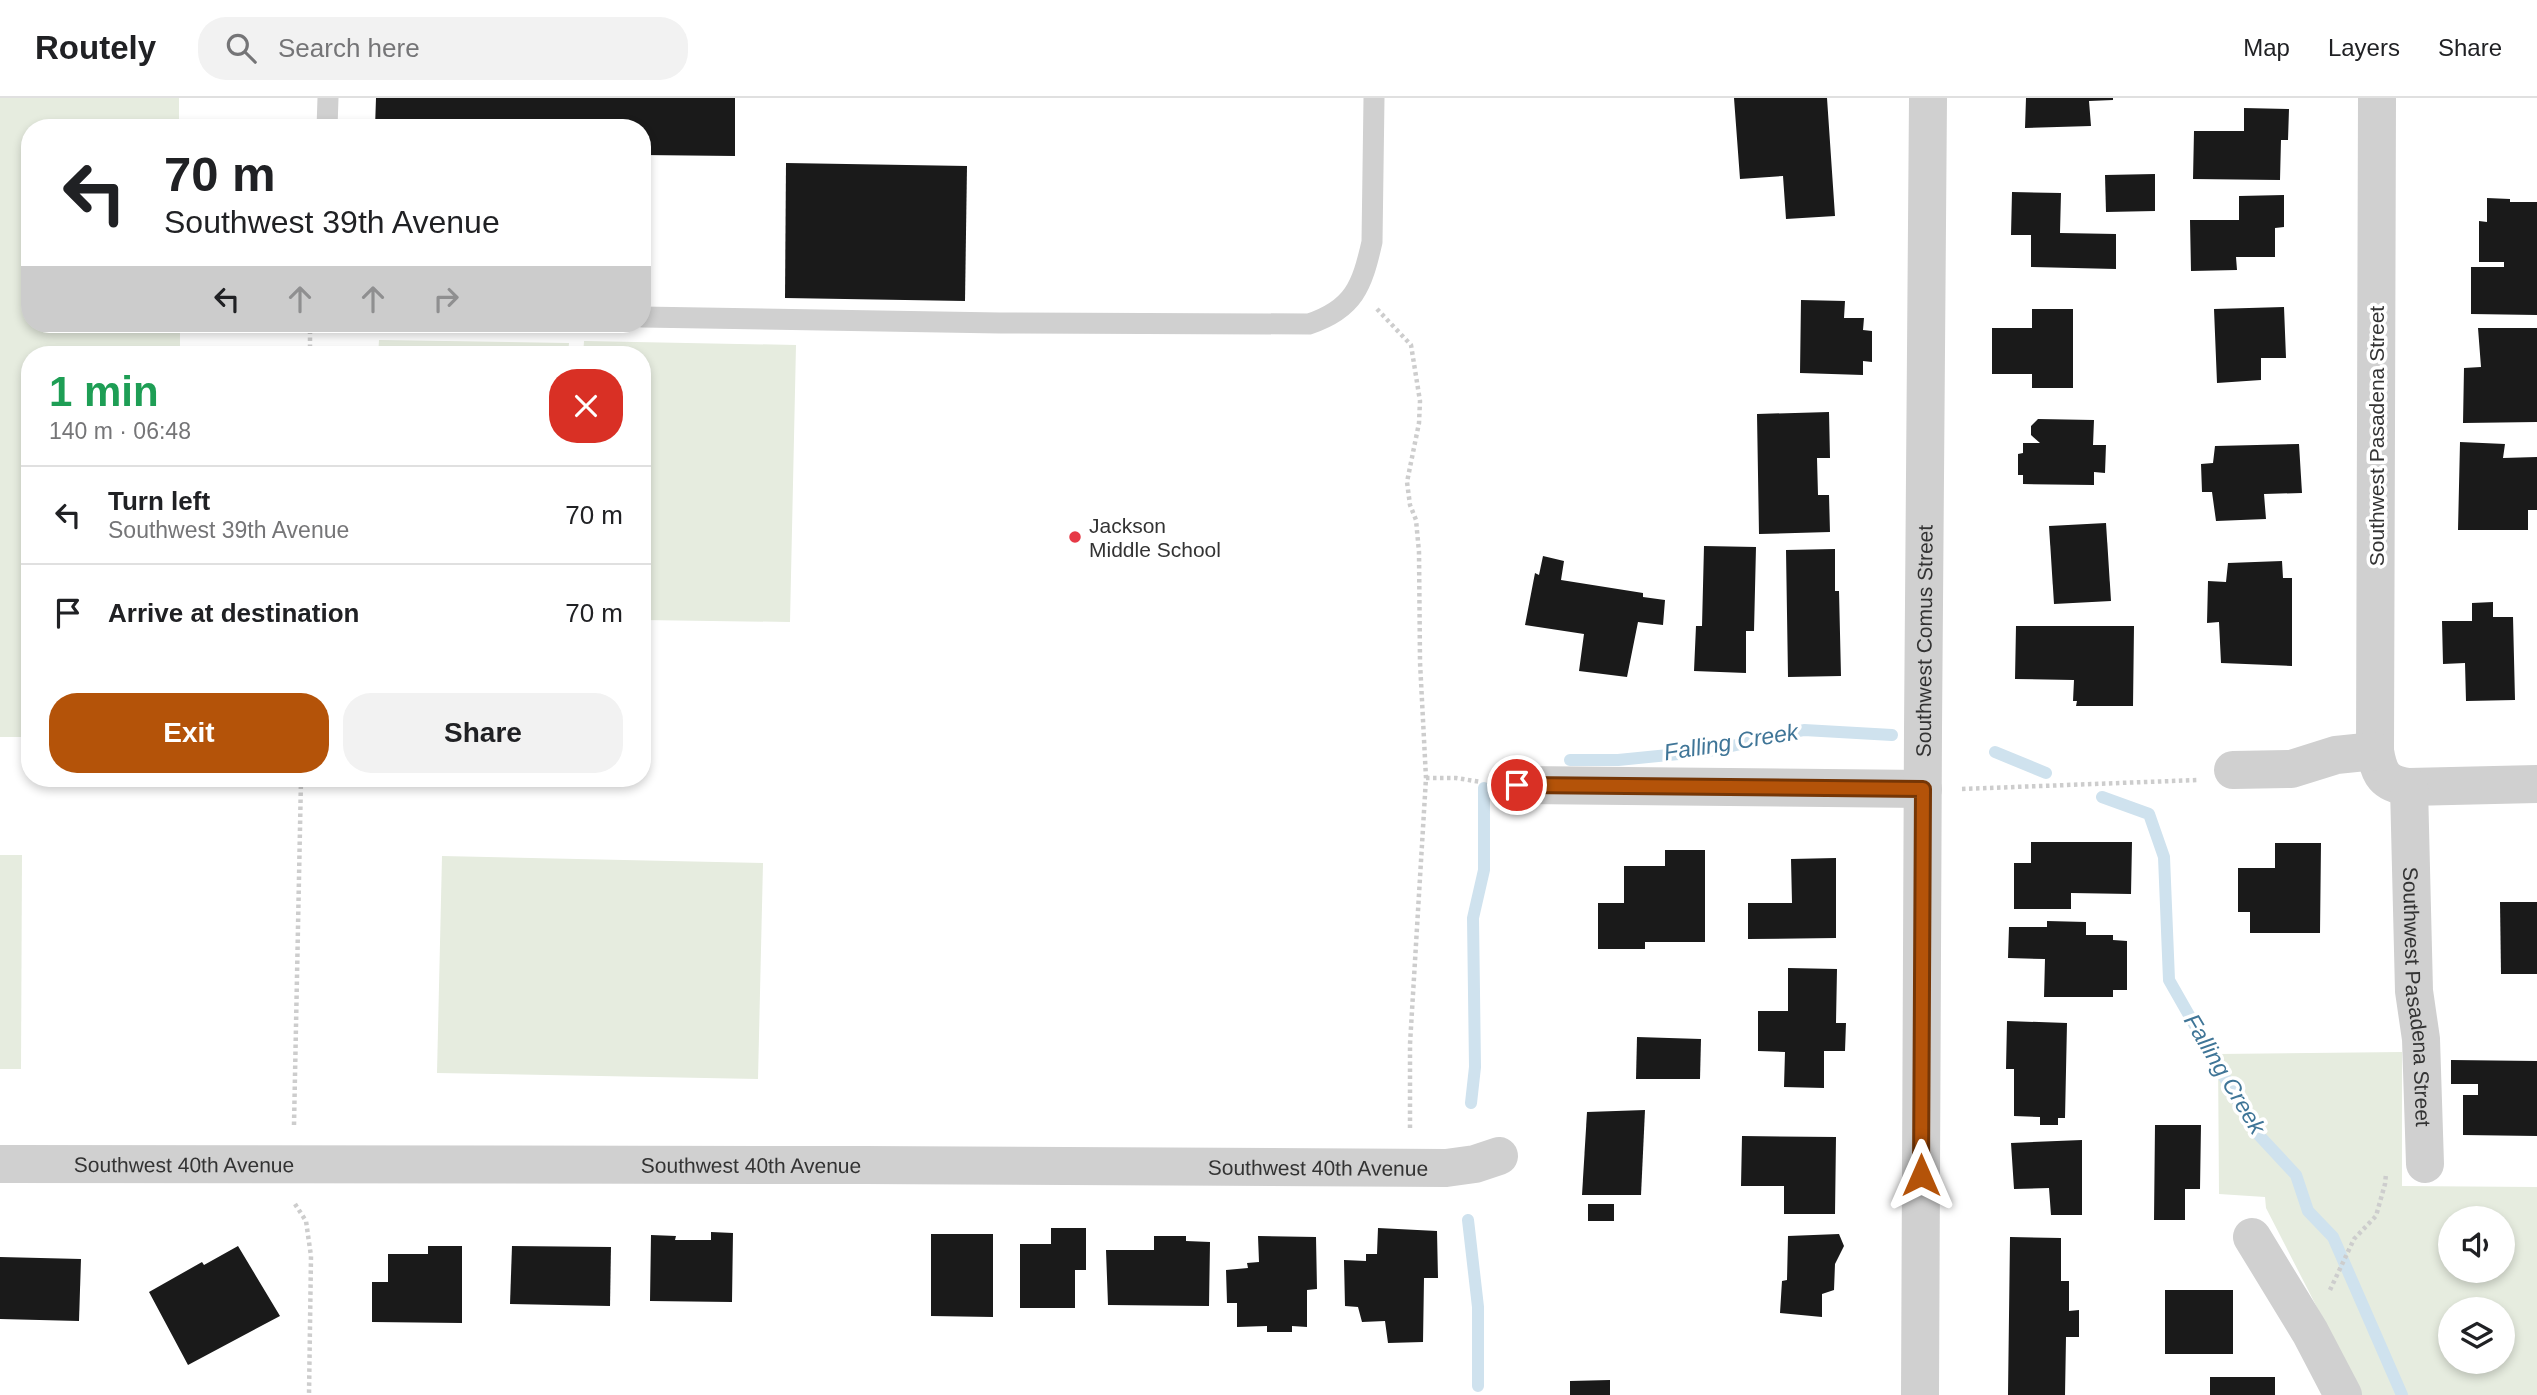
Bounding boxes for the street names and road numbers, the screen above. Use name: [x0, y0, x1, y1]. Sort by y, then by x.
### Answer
street label: Southwest Pasadena Street: [2365, 306, 2388, 566]
street label: Southwest Comus Street: [1911, 525, 1936, 757]
street label: Southwest Pasadena Street: [2399, 866, 2435, 1127]
street label: Southwest 40th Avenue: [74, 1153, 294, 1176]
street label: Southwest 40th Avenue: [641, 1153, 861, 1176]
street label: Southwest 40th Avenue: [1208, 1155, 1428, 1179]

